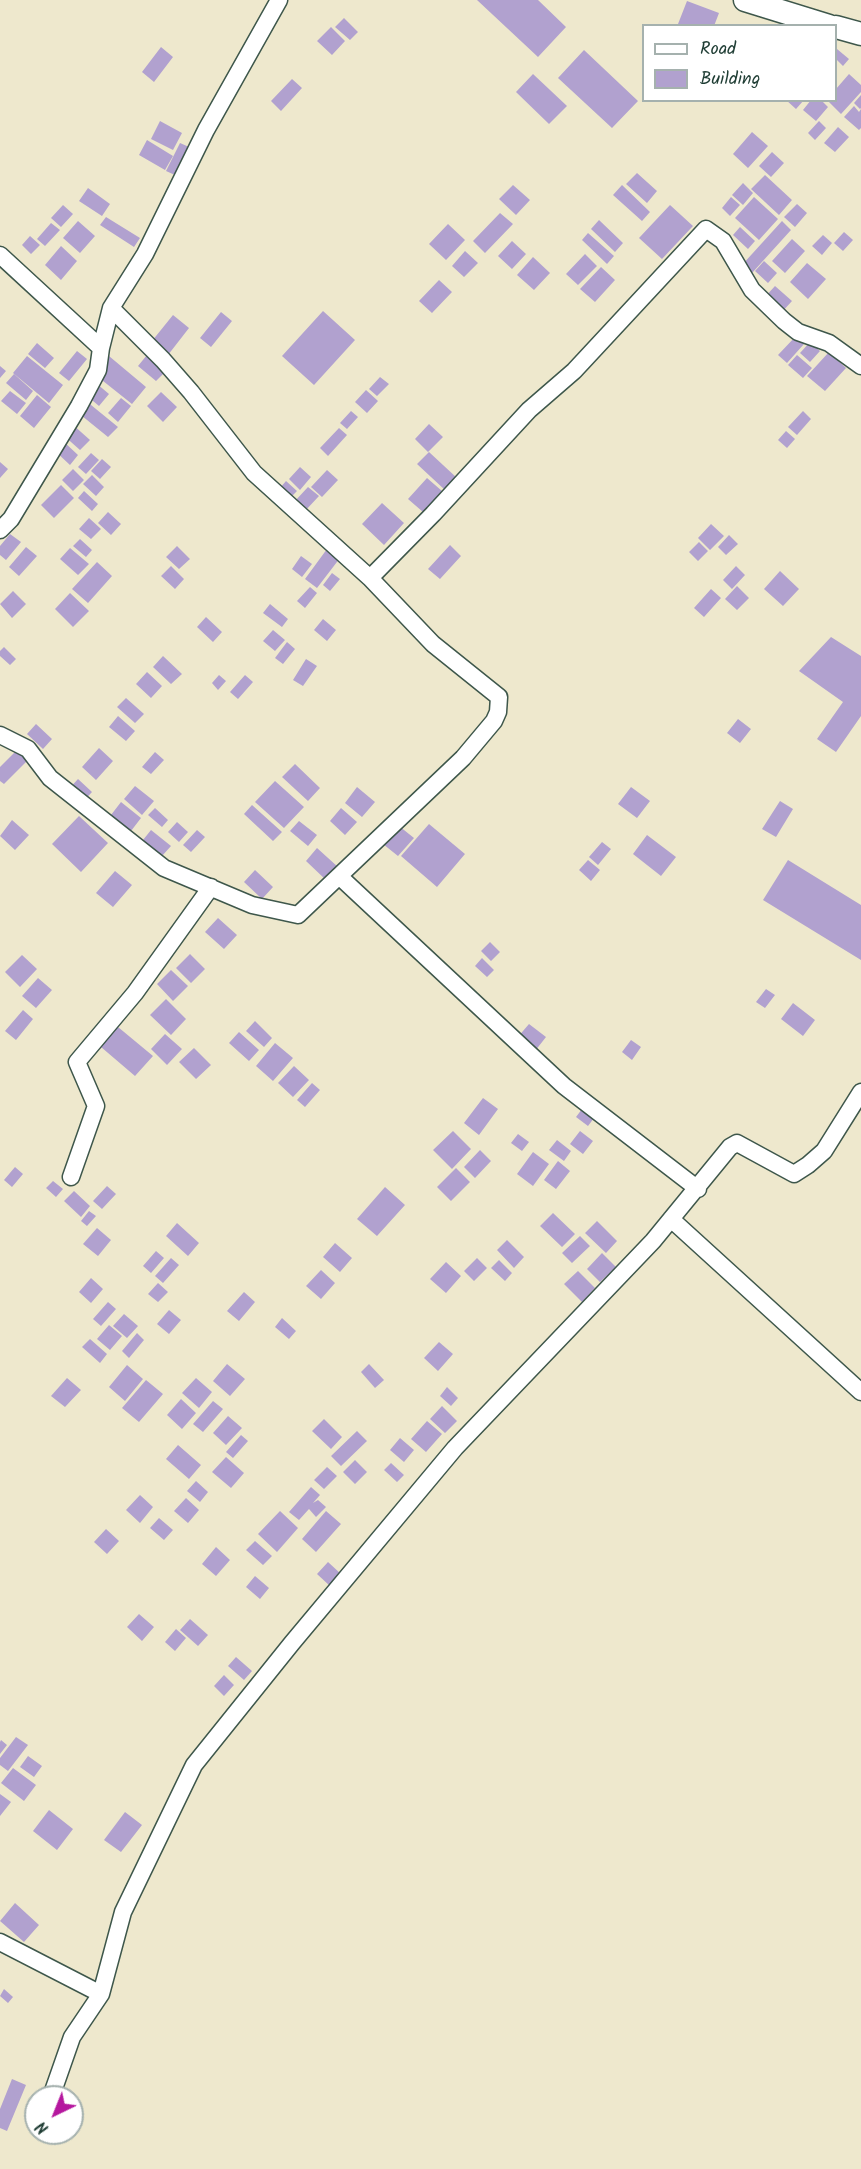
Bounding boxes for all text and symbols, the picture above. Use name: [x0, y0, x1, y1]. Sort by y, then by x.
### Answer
legend: [642, 24, 837, 102]
text: Road: [700, 35, 736, 64]
text: Building: [700, 65, 760, 94]
north arrow: [24, 2085, 84, 2145]
text: N: [31, 2114, 55, 2140]

